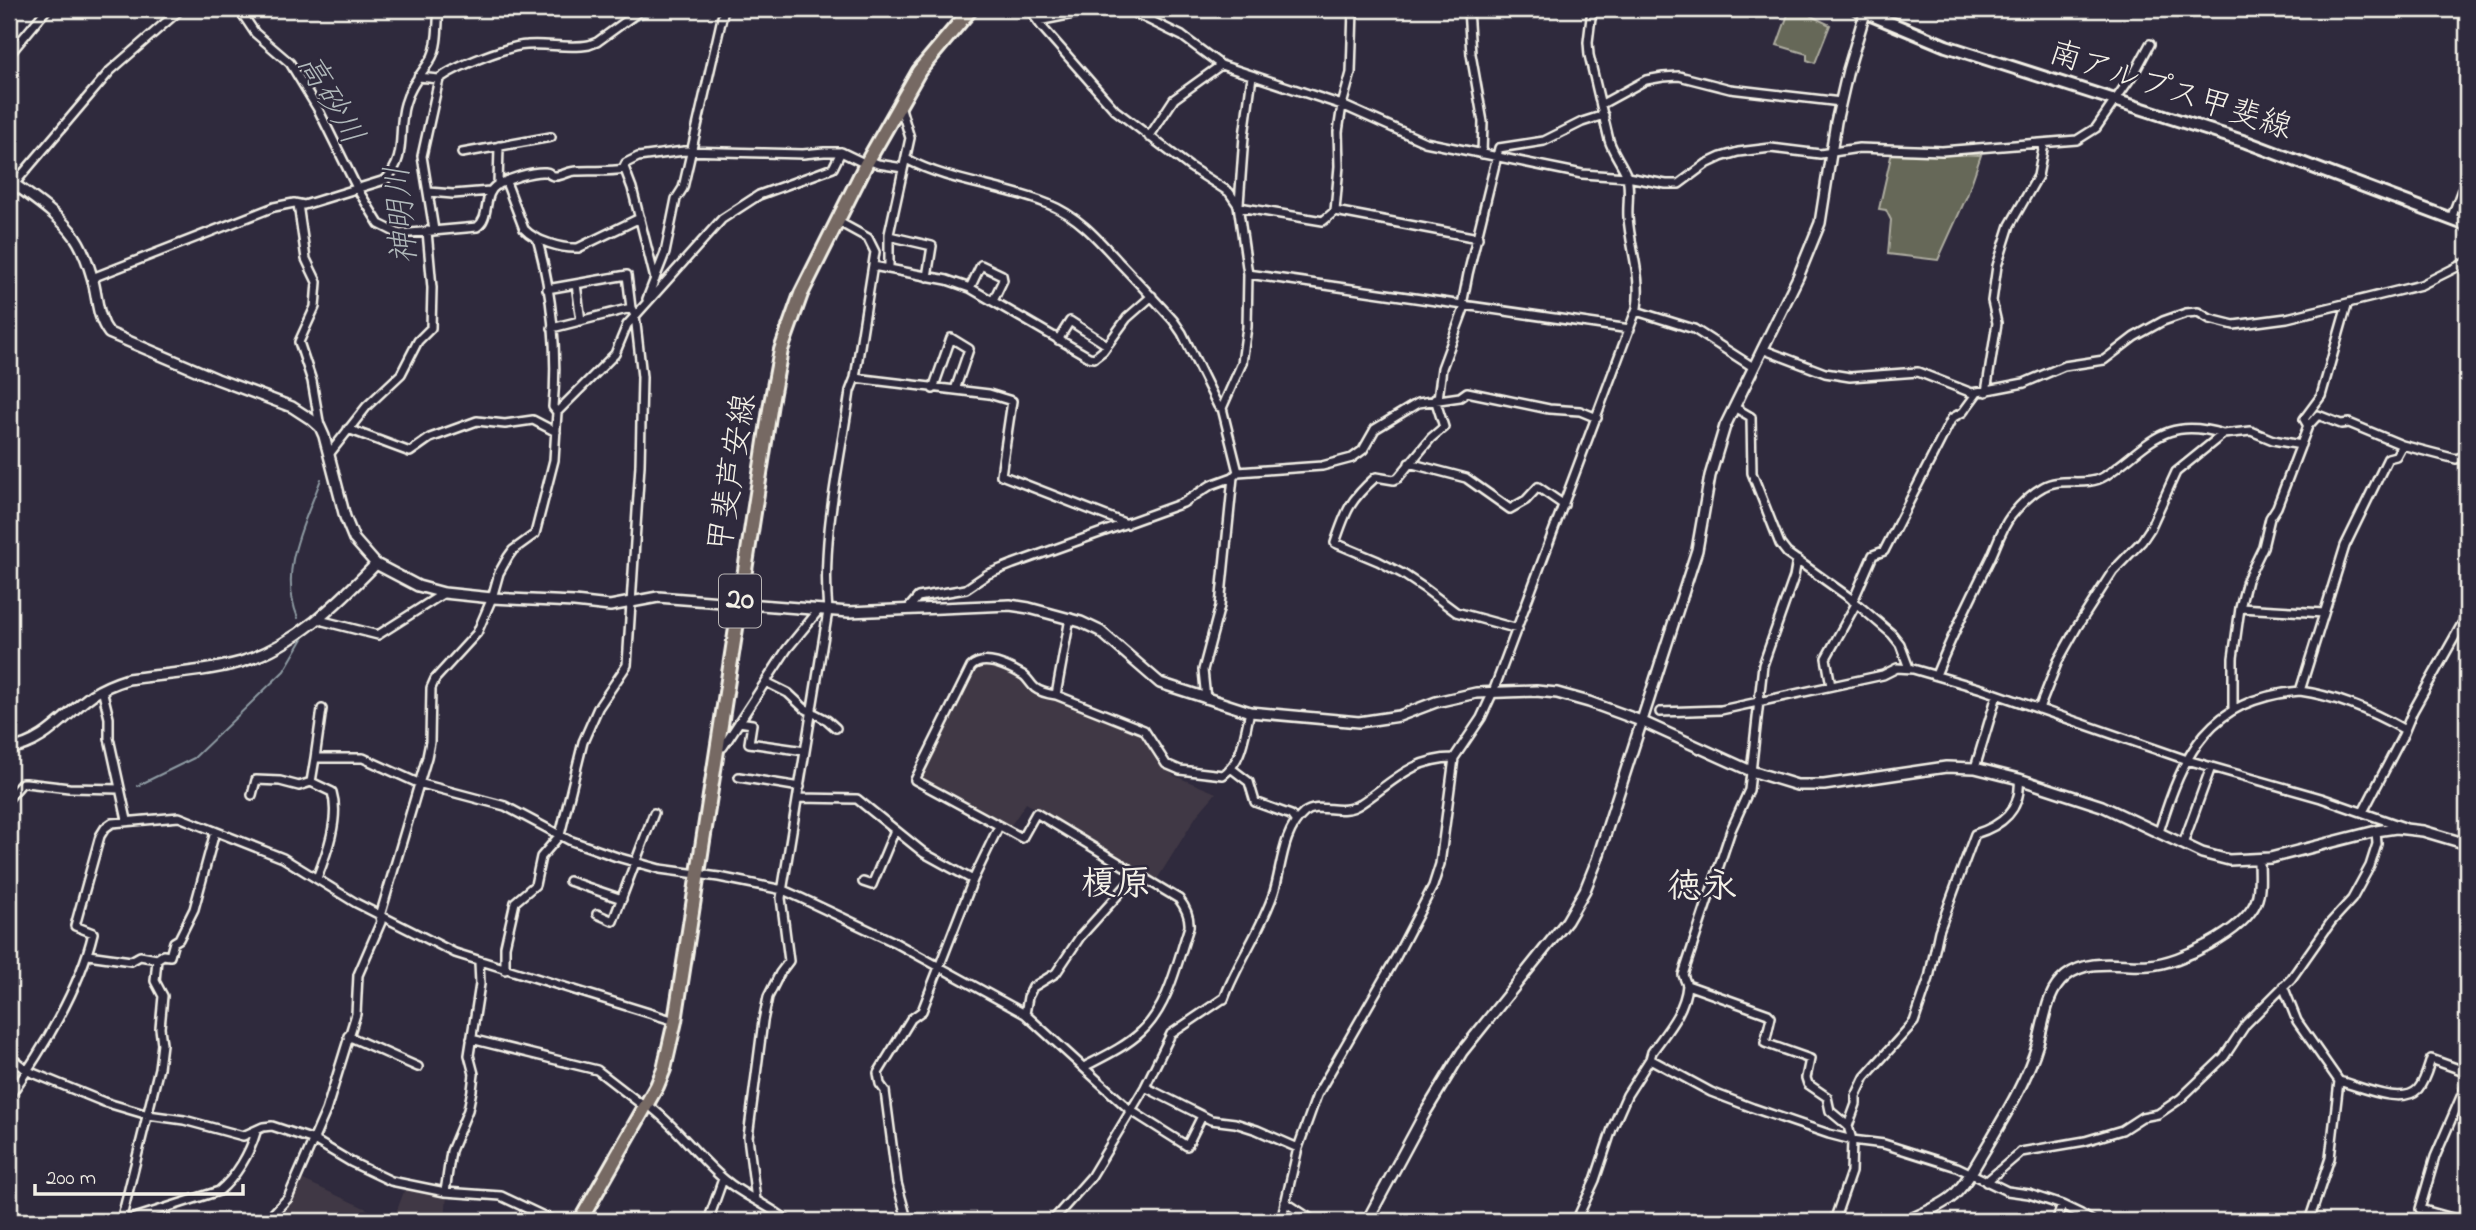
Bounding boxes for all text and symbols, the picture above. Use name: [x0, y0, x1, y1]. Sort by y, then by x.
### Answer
street label: 南アルプス甲斐線: [2043, 31, 2297, 153]
water label: 高砂川: [283, 45, 375, 155]
water label: 神明川: [375, 164, 431, 266]
street label: 甲斐芦安線: [698, 390, 770, 556]
road number: 20: [719, 574, 761, 628]
district label: 榎原: [1081, 860, 1151, 911]
district label: 徳永: [1667, 863, 1737, 914]
scale bar: [35, 1153, 243, 1197]
text: 200 m: [46, 1164, 96, 1194]

